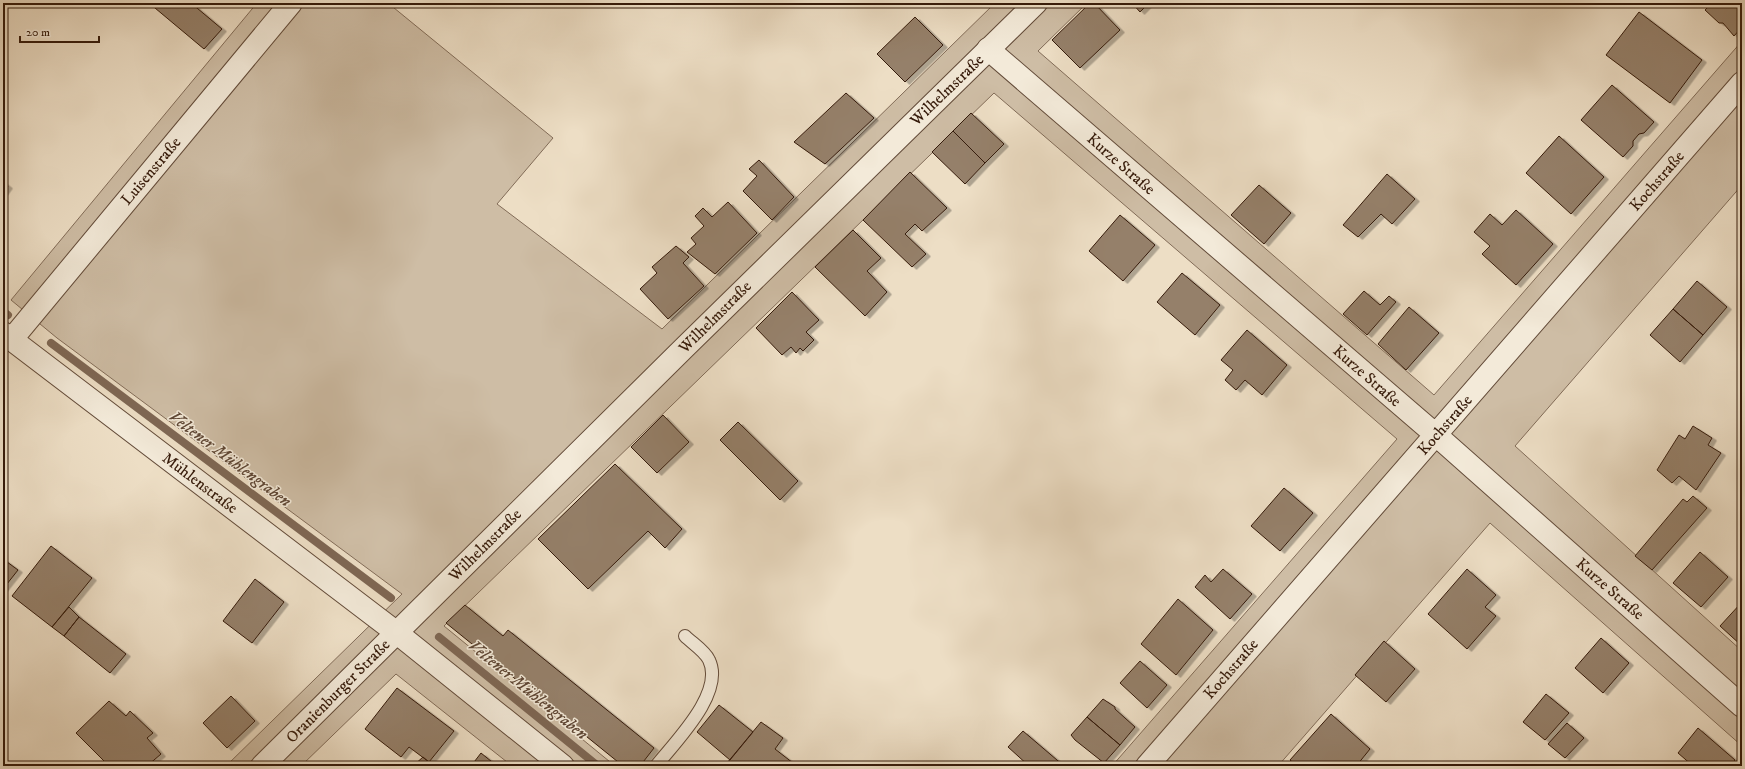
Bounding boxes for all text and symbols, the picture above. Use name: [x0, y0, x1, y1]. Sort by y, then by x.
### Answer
scale bar: [20, 18, 99, 44]
text: 20 m: [26, 25, 50, 40]
street label: Wilhelmstraße: [905, 50, 988, 131]
street label: Kurze Straße: [1083, 129, 1160, 199]
street label: Luisenstraße: [117, 132, 186, 209]
street label: Kochstraße: [1625, 146, 1689, 215]
street label: Wilhelmstraße: [674, 276, 756, 358]
street label: Kurze Straße: [1329, 341, 1406, 411]
street label: Kochstraße: [1413, 390, 1477, 459]
water label: Veltener Mühlengraben: [164, 406, 296, 512]
street label: Mühlenstraße: [158, 448, 242, 518]
street label: Wilhelmstraße: [444, 504, 526, 586]
street label: Kurze Straße: [1572, 554, 1649, 624]
street label: Oranienburger Straße: [282, 634, 395, 747]
street label: Kochstraße: [1199, 634, 1263, 703]
water label: Veltener Mühlengraben: [464, 635, 593, 745]

